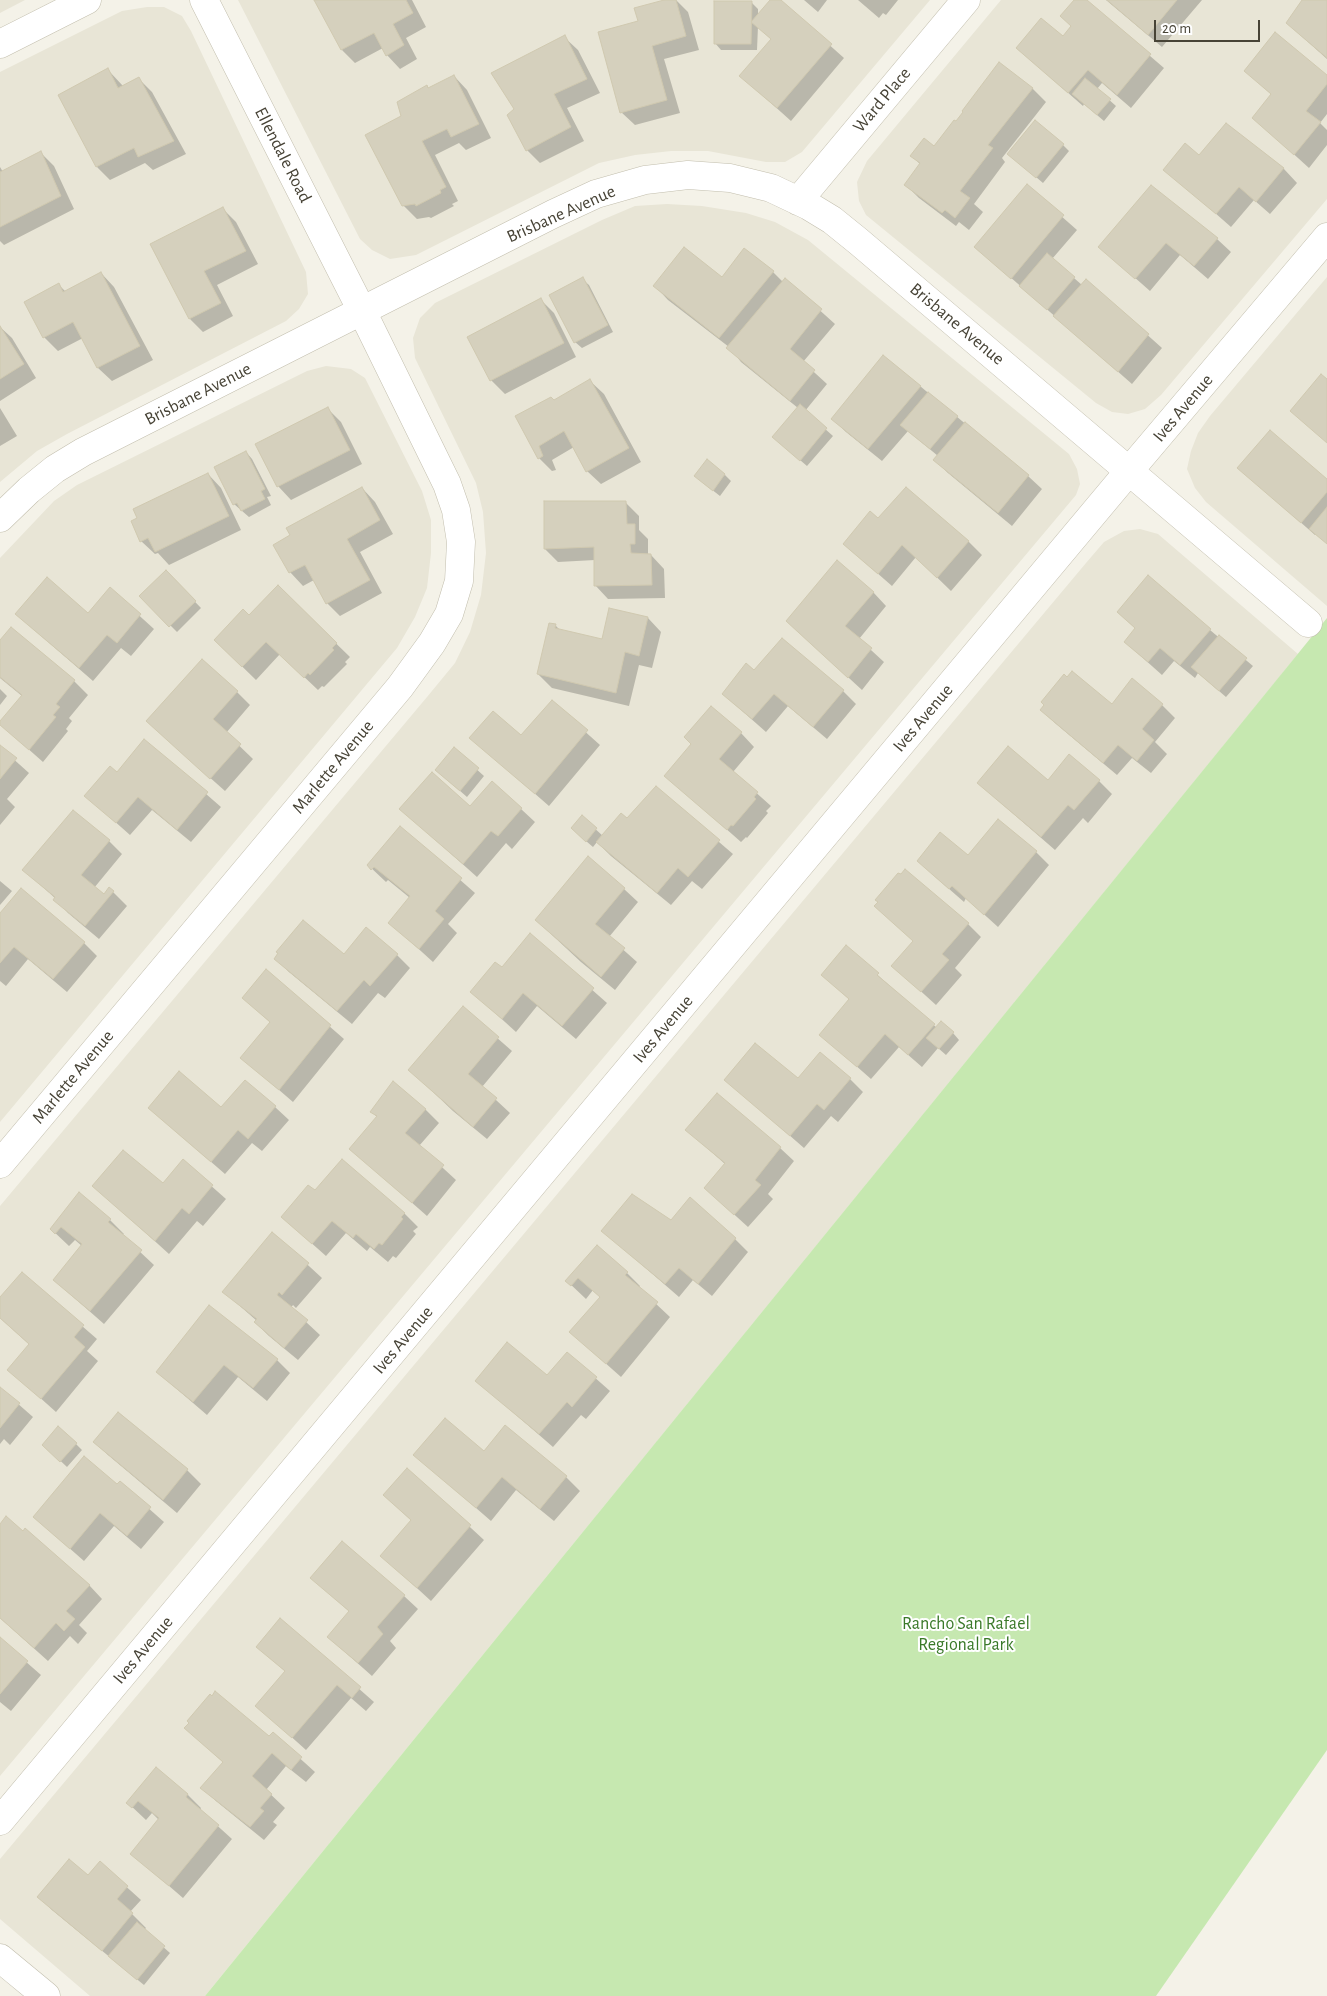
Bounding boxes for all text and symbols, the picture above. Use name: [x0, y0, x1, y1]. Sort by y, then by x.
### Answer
scale bar: [1157, 10, 1263, 42]
text: 20 m: [1162, 21, 1191, 36]
street label: Ward Place: [848, 63, 916, 137]
street label: Ellendale Road: [250, 104, 316, 206]
street label: Brisbane Avenue: [503, 180, 619, 248]
street label: Brisbane Avenue: [905, 278, 1009, 370]
street label: Brisbane Avenue: [141, 358, 255, 430]
street label: Ives Avenue: [1148, 370, 1218, 446]
street label: Ives Avenue: [888, 680, 958, 756]
street label: Marlette Avenue: [288, 716, 378, 818]
street label: Ives Avenue: [628, 991, 698, 1067]
street label: Marlette Avenue: [28, 1026, 118, 1128]
street label: Ives Avenue: [368, 1302, 438, 1378]
street label: Ives Avenue: [108, 1612, 178, 1688]
park label: Rancho San Rafael Regional Park: [902, 1613, 1030, 1656]

